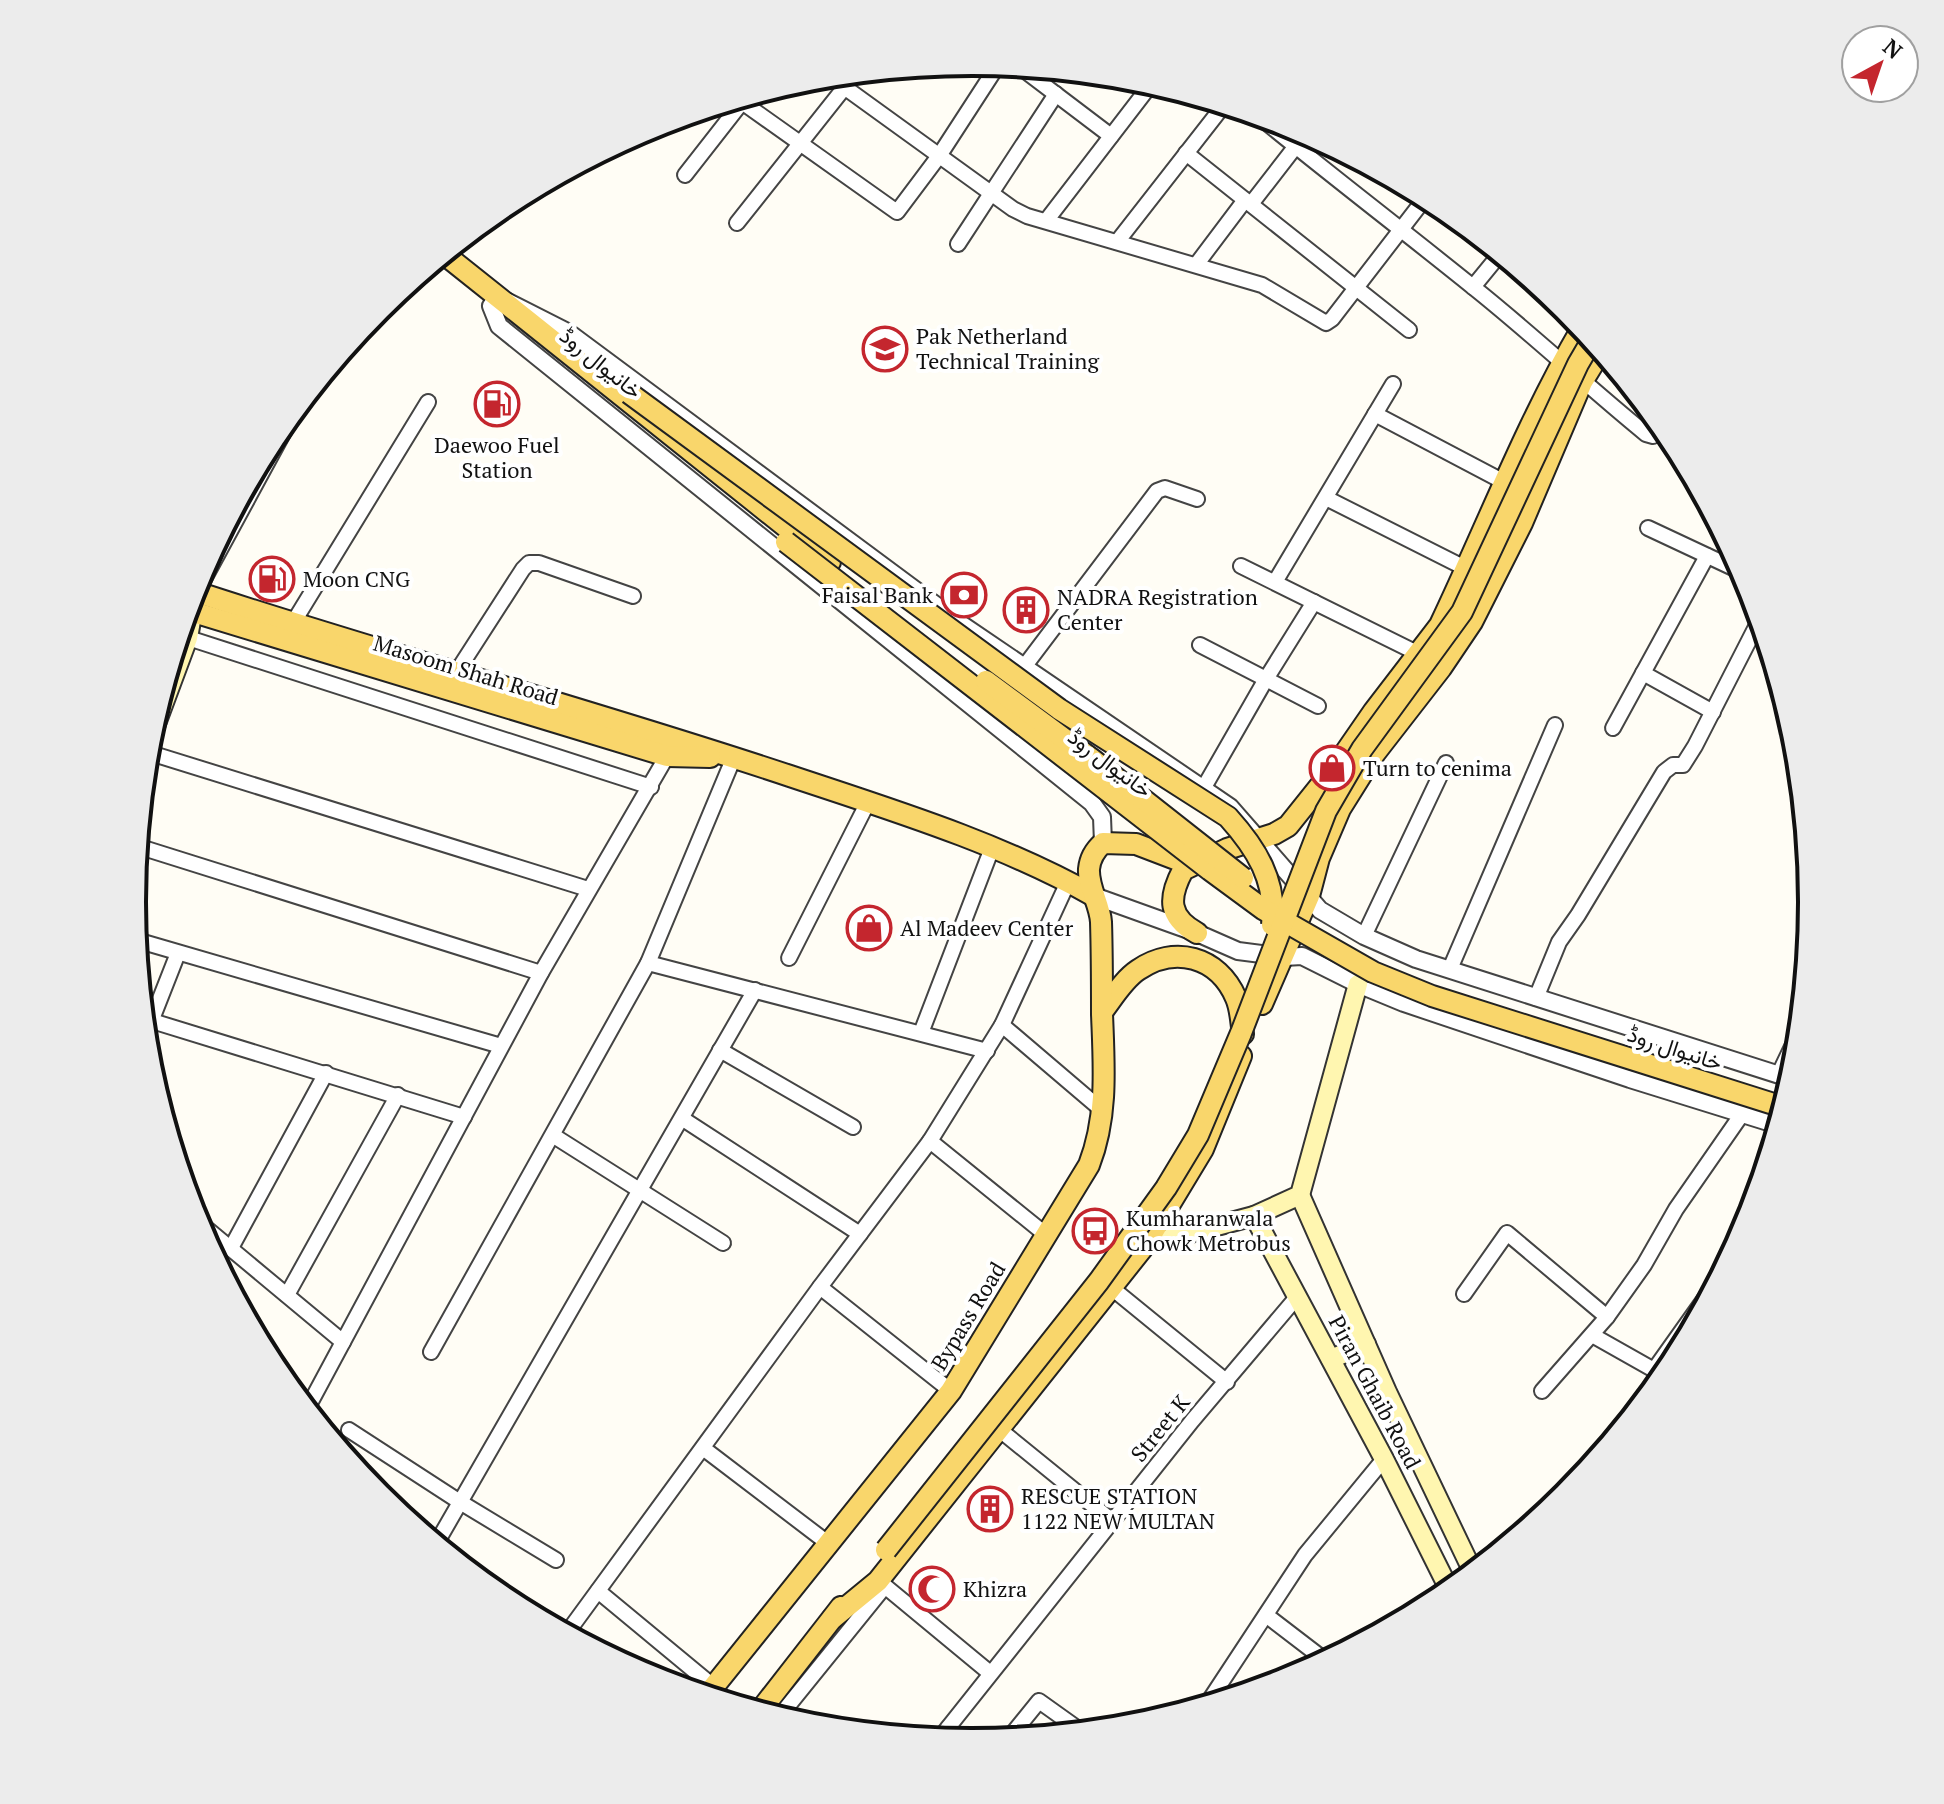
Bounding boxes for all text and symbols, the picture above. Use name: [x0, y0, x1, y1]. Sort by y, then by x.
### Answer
north arrow: [1840, 24, 1920, 104]
text: N: [1877, 32, 1909, 65]
street label: خانیوال روڈ: [554, 321, 648, 405]
place label: Pak Netherland Technical Training: [916, 321, 1099, 375]
school or university icon: Pak Netherland Technical Training: [861, 325, 909, 373]
fuel station icon: Daewoo Fuel Station: [473, 380, 521, 428]
place label: Daewoo Fuel Station: [434, 430, 560, 484]
fuel station icon: Moon CNG: [248, 555, 296, 603]
place label: Moon CNG: [303, 564, 410, 593]
bank icon: Faisal Bank: [940, 571, 988, 619]
place label: Faisal Bank: [822, 580, 934, 609]
place label: NADRA Registration Center: [1057, 582, 1258, 636]
building icon: NADRA Registration Center: [1002, 586, 1050, 634]
street label: Masoom Shah Road: [370, 628, 562, 711]
street label: خانیوال روڈ: [1063, 722, 1158, 804]
shop icon: Turn to cenima: [1308, 744, 1356, 792]
place label: Turn to cenima: [1363, 753, 1512, 782]
shop icon: Al Madeev Center: [845, 904, 893, 952]
place label: Al Madeev Center: [900, 913, 1074, 942]
street label: خانیوال روڈ: [1624, 1019, 1726, 1076]
place label: Kumharanwala Chowk Metrobus: [1126, 1203, 1291, 1257]
bus stop icon: Kumharanwala Chowk Metrobus: [1071, 1207, 1119, 1255]
street label: Bypass Road: [924, 1256, 1011, 1375]
street label: Piran Ghaib Road: [1323, 1310, 1428, 1474]
street label: Street K: [1124, 1388, 1196, 1467]
place label: RESCUE STATION 1122 NEW MULTAN: [1021, 1481, 1215, 1535]
building icon: RESCUE STATION 1122 NEW MULTAN: [966, 1485, 1014, 1533]
mosque icon: Khizra: [908, 1565, 956, 1613]
place label: Khizra: [963, 1574, 1027, 1603]

